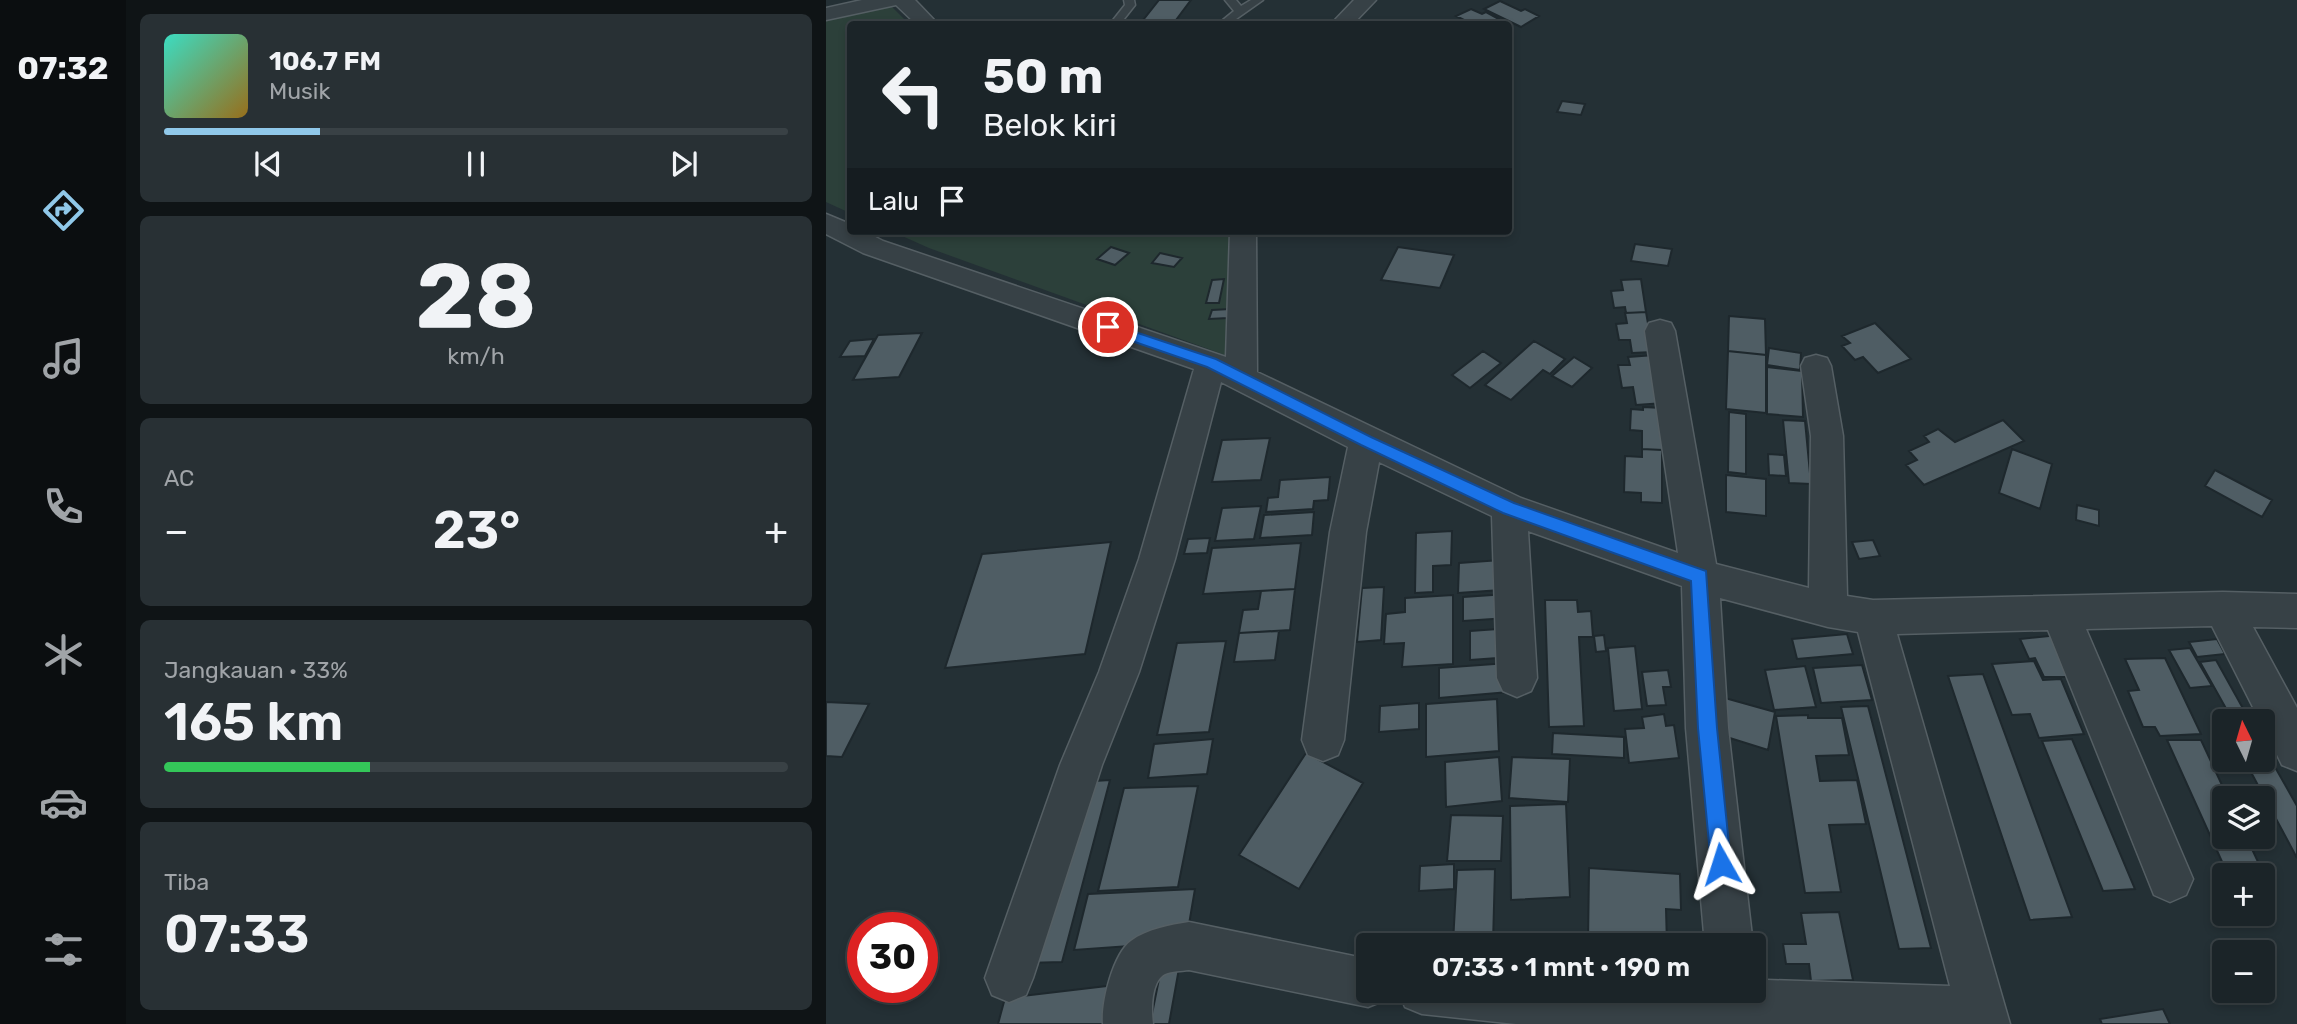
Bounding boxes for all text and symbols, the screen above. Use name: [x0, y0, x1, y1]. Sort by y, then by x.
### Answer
text: 106.7 FM: [269, 46, 381, 77]
text: 50 m: [983, 47, 1103, 105]
text: 07:32: [17, 49, 109, 87]
icon: left: [868, 49, 959, 140]
text: Musik: [269, 77, 330, 105]
text: Belok kiri: [983, 106, 1117, 144]
icon: previous: [249, 145, 287, 183]
icon: pause: [457, 145, 495, 183]
icon: next: [665, 145, 703, 183]
icon: arrive: [933, 182, 971, 220]
icon: directions: [39, 186, 88, 235]
text: Lalu: [868, 186, 919, 217]
text: 28: [416, 242, 536, 350]
pin: [1078, 297, 1138, 357]
icon: arrive: [1089, 308, 1127, 346]
icon: music: [39, 334, 88, 383]
text: km/h: [447, 342, 505, 370]
text: AC: [164, 464, 194, 492]
icon: phone: [39, 482, 88, 531]
text: 23°: [433, 499, 520, 561]
text: −: [164, 508, 189, 554]
text: +: [764, 508, 788, 554]
icon: climate: [39, 630, 88, 679]
text: Jangkauan · 33%: [164, 656, 348, 684]
text: 165 km: [164, 691, 343, 753]
north arrow: [2212, 709, 2275, 772]
map controls: [2212, 709, 2275, 1003]
icon: car: [39, 778, 88, 827]
button: layers: [2212, 786, 2275, 849]
position arrow: [1684, 827, 1758, 901]
button: +: [2212, 863, 2275, 926]
text: Tiba: [164, 868, 209, 896]
text: 07:33: [164, 903, 309, 965]
speed limit sign: 30: [847, 912, 938, 1003]
icon: filters: [39, 925, 88, 974]
button: −: [2212, 940, 2275, 1003]
text: 07:33 · 1 mnt · 190 m: [1432, 952, 1690, 983]

